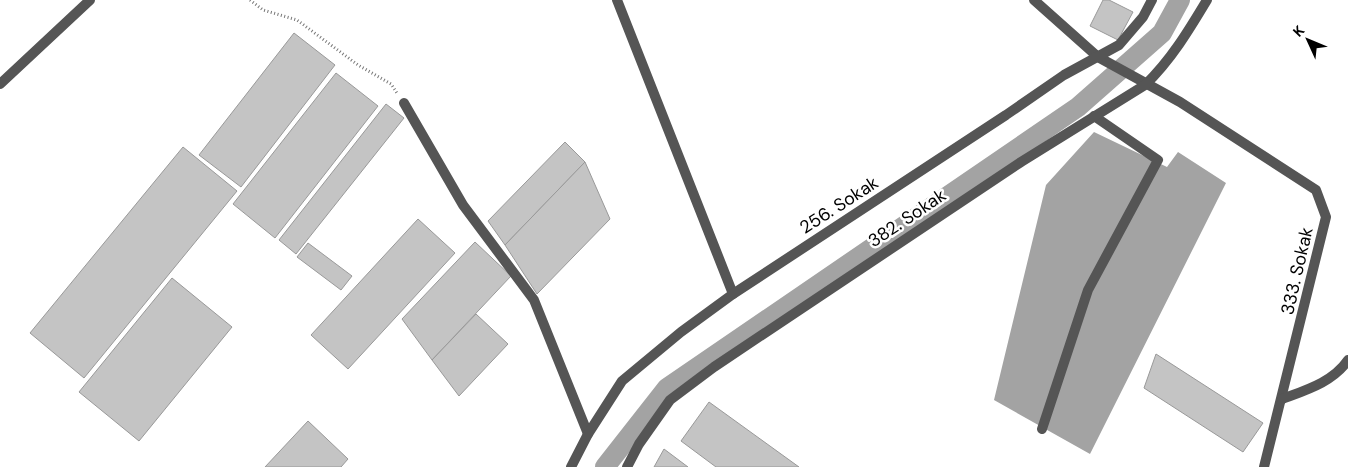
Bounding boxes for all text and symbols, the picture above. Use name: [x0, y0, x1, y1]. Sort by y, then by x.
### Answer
north arrow: [1283, 15, 1333, 65]
text: K: [1289, 21, 1308, 41]
street label: 256. Sokak: [795, 171, 883, 239]
street label: 382. Sokak: [863, 183, 951, 253]
street label: 333. Sokak: [1275, 225, 1319, 317]

